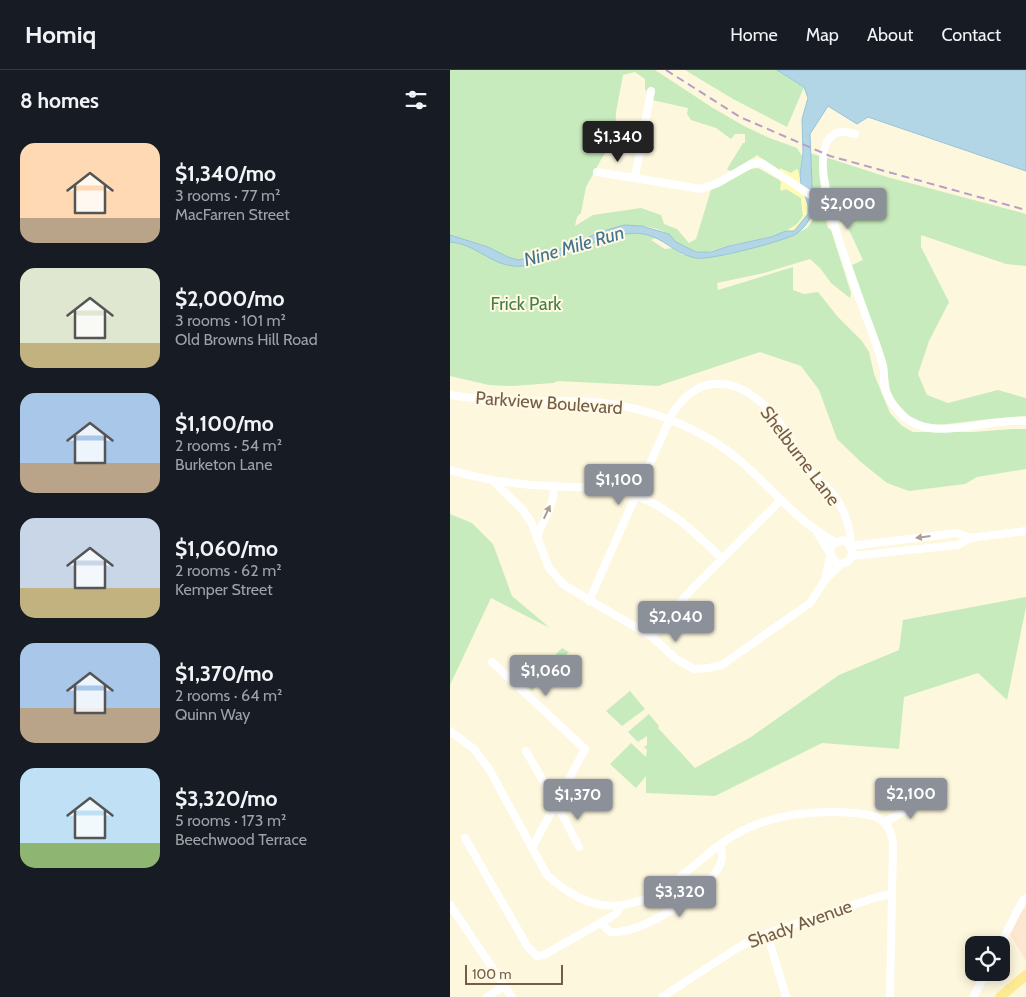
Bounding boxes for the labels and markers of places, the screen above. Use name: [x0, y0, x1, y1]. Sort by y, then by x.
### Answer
pin: $1,340: [577, 121, 659, 163]
pin: $2,000: [807, 188, 889, 230]
pin: $1,100: [578, 464, 660, 506]
pin: $2,040: [635, 600, 717, 643]
pin: $1,060: [505, 654, 587, 697]
pin: $1,370: [537, 778, 619, 821]
pin: $2,100: [870, 778, 952, 820]
pin: $3,320: [639, 876, 721, 918]

